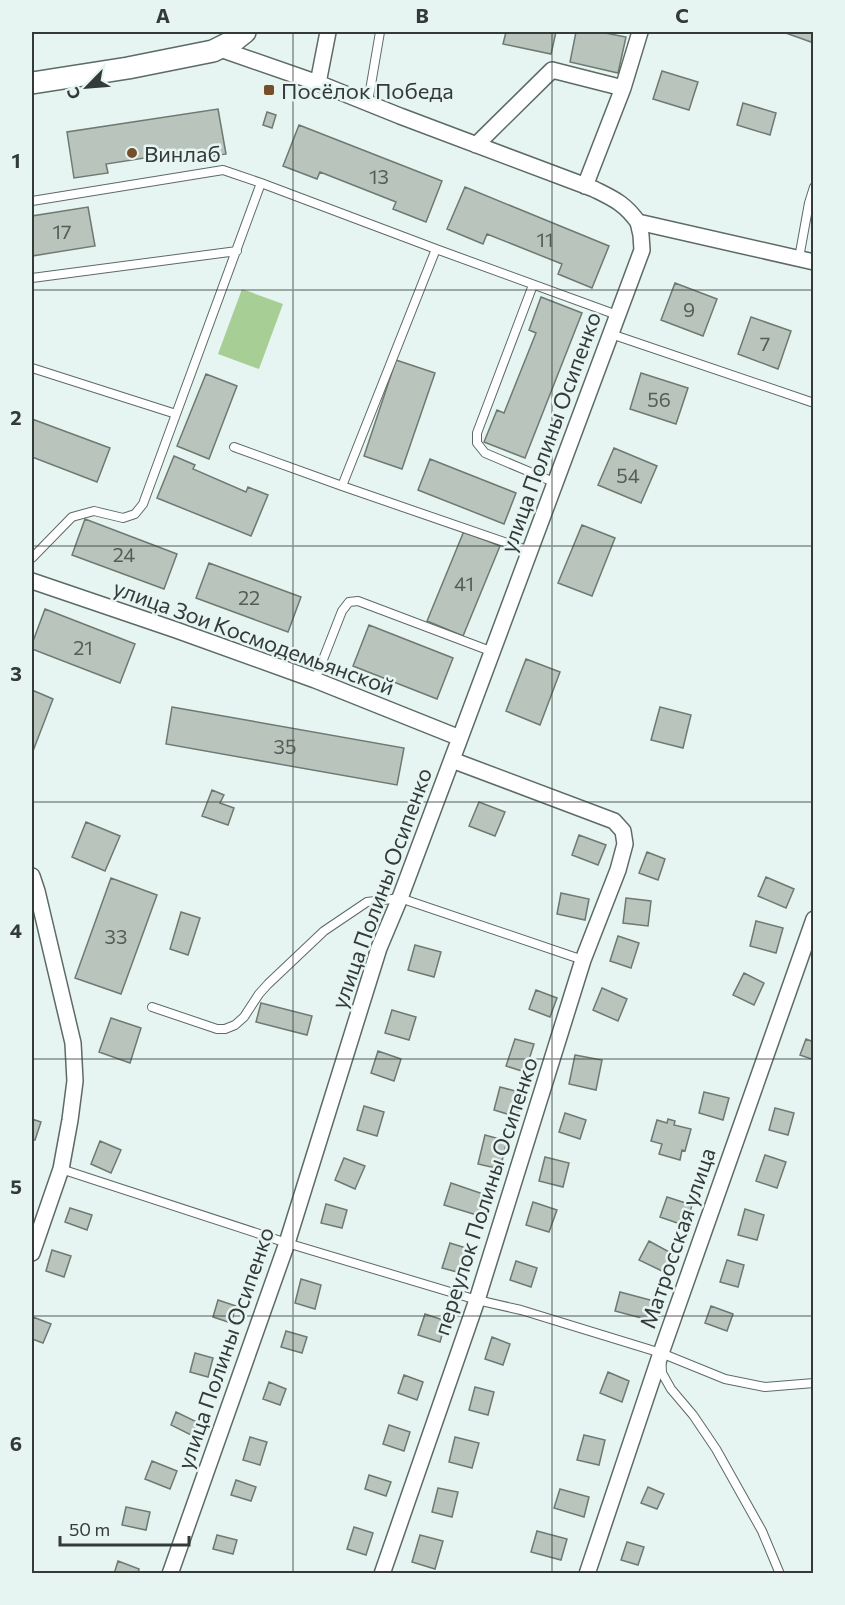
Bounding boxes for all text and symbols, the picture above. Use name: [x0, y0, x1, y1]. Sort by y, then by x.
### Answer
text: A: [156, 3, 170, 27]
text: B: [415, 3, 429, 27]
text: C: [675, 3, 689, 27]
north arrow: [57, 57, 117, 117]
place label: Посёлок Победа: [281, 77, 454, 104]
marker: Посёлок Победа: [262, 83, 276, 97]
text: С: [62, 85, 84, 103]
place label: Винлаб: [144, 140, 221, 167]
marker: Винлаб: [125, 146, 139, 160]
text: 1: [11, 148, 21, 172]
house number: 13: [369, 164, 389, 188]
house number: 17: [52, 219, 72, 243]
house number: 11: [536, 227, 554, 251]
house number: 9: [683, 297, 695, 321]
street label: улица Полины Осипенко: [494, 308, 606, 556]
house number: 7: [760, 331, 770, 355]
house number: 56: [647, 387, 671, 411]
text: 2: [10, 405, 22, 429]
house number: 54: [616, 463, 640, 487]
house number: 24: [113, 542, 135, 566]
house number: 41: [454, 571, 474, 595]
street label: улица Зои Космодемьянской: [110, 574, 398, 700]
house number: 22: [238, 585, 260, 609]
house number: 21: [73, 635, 93, 659]
text: 3: [10, 661, 22, 685]
house number: 35: [274, 734, 296, 758]
street label: улица Полины Осипенко: [325, 764, 437, 1012]
text: 4: [10, 918, 22, 942]
house number: 33: [105, 924, 127, 948]
street label: переулок Полины Осипенко: [427, 1054, 543, 1338]
street label: Матросская улица: [633, 1144, 721, 1332]
text: 5: [10, 1174, 22, 1198]
street label: улица Полины Осипенко: [171, 1223, 279, 1473]
text: 6: [10, 1431, 22, 1455]
scale bar: [60, 1509, 189, 1547]
text: 50 m: [69, 1518, 110, 1540]

